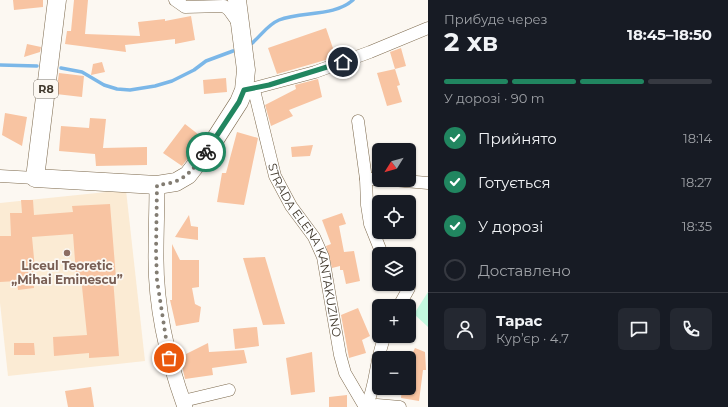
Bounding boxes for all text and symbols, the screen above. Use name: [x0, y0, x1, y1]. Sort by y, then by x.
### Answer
text: Прибуде через: [444, 11, 548, 27]
text: 18:45–18:50: [627, 25, 712, 44]
text: 2 хв: [444, 26, 498, 58]
pin: [326, 45, 360, 79]
icon: home: [332, 51, 354, 73]
road number: R8: [34, 80, 58, 98]
text: У дорозі · 90 m: [444, 90, 544, 106]
icon: check: [444, 127, 466, 149]
text: Прийнято: [478, 129, 557, 148]
text: 18:14: [683, 130, 712, 146]
courier: [186, 132, 226, 172]
icon: bike: [195, 141, 217, 163]
north arrow: [372, 143, 416, 187]
map controls: [372, 143, 416, 395]
street label: STRADA ELENA KANTAKUZINO: [265, 162, 345, 338]
icon: check: [444, 171, 466, 193]
text: Готується: [478, 173, 551, 192]
text: 18:27: [681, 174, 712, 190]
button: locate: [372, 195, 416, 239]
icon: check: [444, 215, 466, 237]
text: У дорозі: [478, 217, 543, 236]
text: 18:35: [682, 218, 712, 234]
button: layers: [372, 247, 416, 291]
marker: Liceul Teoretic „Mihai Eminescu”: [62, 248, 72, 258]
place label: Liceul Teoretic „Mihai Eminescu”: [11, 258, 123, 287]
text: Доставлено: [478, 261, 571, 280]
button: +: [372, 299, 416, 343]
button: person: [444, 308, 486, 350]
button: chat: [618, 308, 660, 350]
button: phone: [670, 308, 712, 350]
text: Тарас: [496, 311, 542, 330]
text: Кур’єр · 4.7: [496, 330, 569, 346]
pin: [152, 341, 186, 375]
icon: bag: [158, 347, 180, 369]
button: −: [372, 351, 416, 395]

